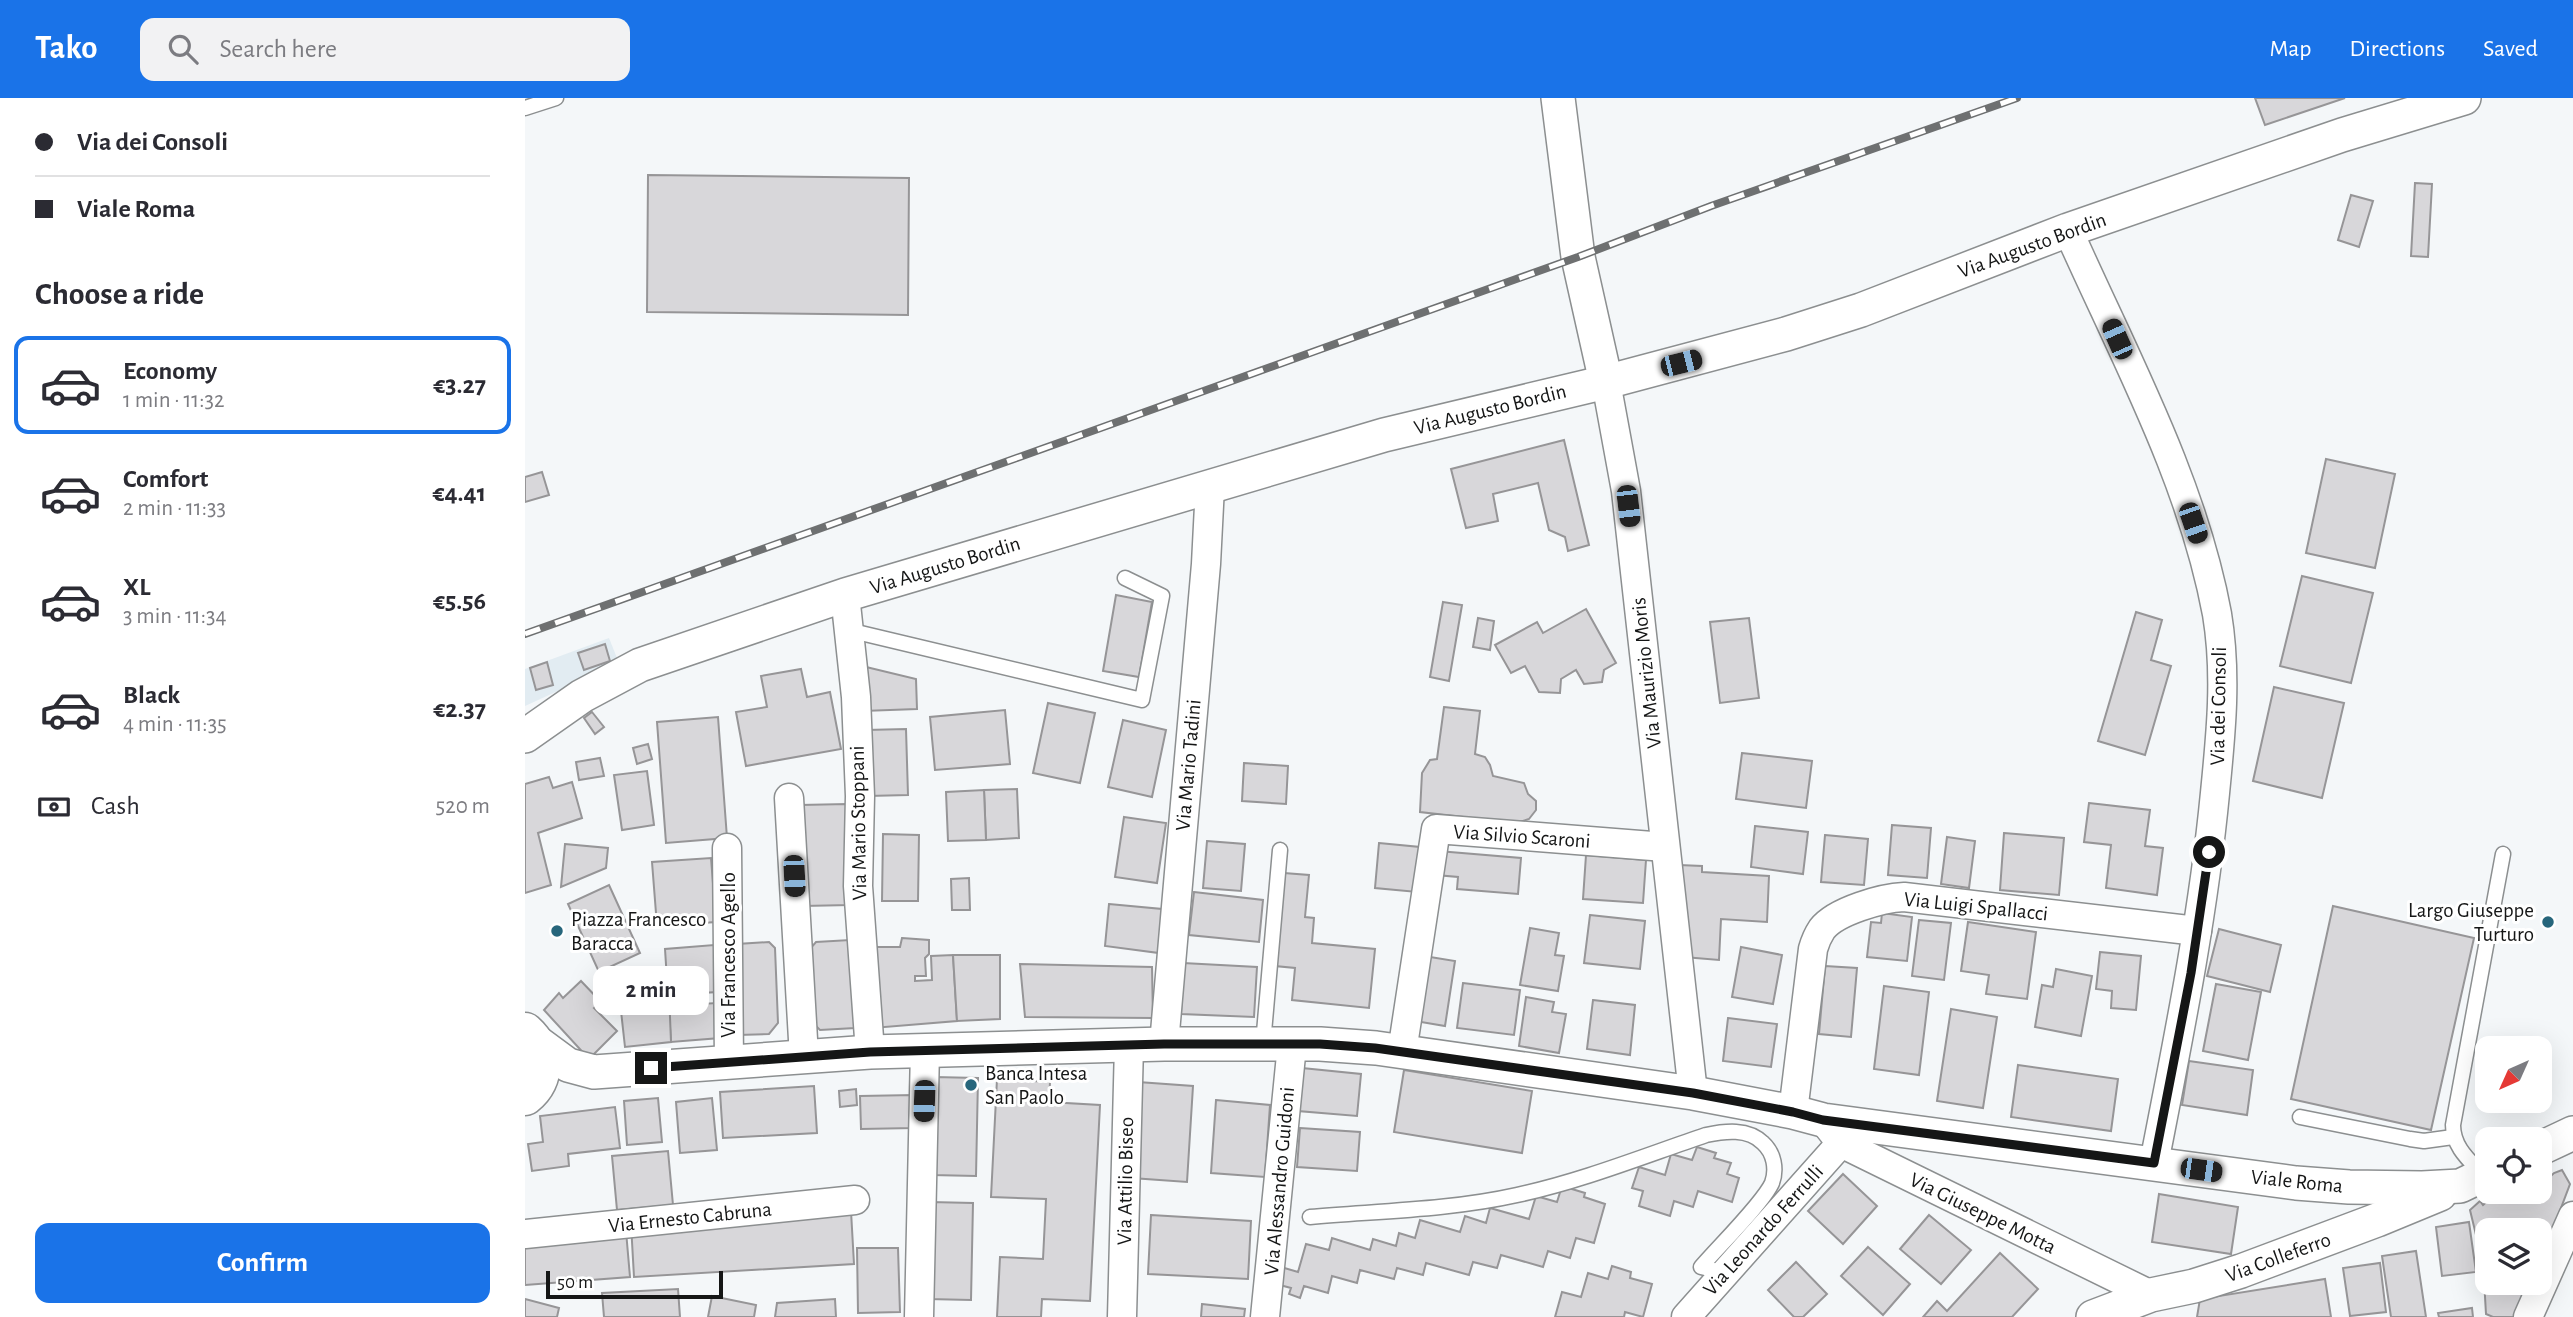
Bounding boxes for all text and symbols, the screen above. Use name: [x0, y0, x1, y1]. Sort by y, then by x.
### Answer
search box: [140, 18, 630, 81]
icon: search: [164, 30, 202, 68]
text: Tako: [35, 32, 98, 65]
text: Search here: [220, 36, 337, 62]
text: Map: [2269, 37, 2311, 61]
text: Directions: [2349, 37, 2445, 61]
text: Saved: [2483, 37, 2538, 61]
text: Via dei Consoli: [77, 129, 228, 155]
text: Viale Roma: [77, 196, 195, 222]
street label: Via Augusto Bordin: [1955, 209, 2109, 282]
text: Choose a ride: [35, 278, 204, 310]
car: [2099, 316, 2136, 362]
car: [1659, 348, 1704, 378]
icon: car: [39, 354, 102, 417]
text: Economy: [123, 358, 217, 384]
text: €3.27: [433, 372, 486, 398]
street label: Via Augusto Bordin: [1412, 380, 1568, 439]
text: 1 min · 11:32: [123, 389, 224, 412]
icon: car: [39, 462, 102, 525]
text: Comfort: [123, 466, 208, 492]
text: €4.41: [432, 480, 486, 506]
car: [1616, 484, 1641, 528]
text: 2 min · 11:33: [123, 497, 226, 520]
car: [2177, 500, 2210, 546]
street label: Via Augusto Bordin: [867, 533, 1023, 598]
icon: car: [39, 570, 102, 633]
text: XL: [123, 574, 150, 600]
text: €5.56: [433, 588, 486, 614]
street label: Via Maurizio Moris: [1628, 596, 1665, 750]
text: 3 min · 11:34: [123, 605, 227, 628]
street label: Via dei Consoli: [2207, 646, 2230, 766]
icon: car: [39, 678, 102, 741]
text: Black: [123, 682, 180, 708]
text: €2.37: [433, 696, 486, 722]
street label: Via Mario Tadini: [1172, 698, 1205, 832]
text: 4 min · 11:35: [123, 713, 227, 736]
street label: Via Mario Stoppani: [847, 745, 870, 901]
icon: cash: [35, 788, 73, 826]
text: Cash: [91, 793, 140, 819]
text: 520 m: [436, 795, 490, 818]
street label: Via Silvio Scaroni: [1453, 821, 1591, 852]
route start: [2193, 836, 2225, 868]
car: [783, 854, 806, 898]
street label: Via Francesco Agello: [718, 872, 739, 1038]
street label: Via Luigi Spallacci: [1903, 888, 2049, 925]
place label: Largo Giuseppe Turturo: [2408, 900, 2534, 945]
place label: Piazza Francesco Baracca: [571, 909, 706, 954]
marker: Largo Giuseppe Turturo: [2540, 914, 2556, 930]
marker: Piazza Francesco Baracca: [549, 923, 565, 939]
callout: 2 min: [593, 967, 709, 1016]
text: 2 min: [625, 979, 677, 1002]
north arrow: [2475, 1036, 2551, 1113]
map controls: [2475, 1036, 2552, 1295]
route end: [635, 1052, 667, 1084]
place label: Banca Intesa San Paolo: [985, 1063, 1088, 1108]
marker: Banca Intesa San Paolo: [963, 1077, 979, 1093]
car: [913, 1080, 936, 1122]
street label: Via Alessandro Guidoni: [1261, 1086, 1298, 1276]
street label: Via Attilio Biseo: [1114, 1117, 1137, 1245]
button: locate: [2475, 1127, 2552, 1204]
car: [2179, 1157, 2224, 1183]
street label: Via Leonardo Ferrulli: [1699, 1161, 1827, 1300]
street label: Viale Roma: [2250, 1166, 2344, 1197]
street label: Via Giuseppe Motta: [1906, 1169, 2060, 1258]
street label: Via Ernesto Cabruna: [607, 1198, 773, 1237]
button: layers: [2475, 1218, 2552, 1295]
button: Confirm: [35, 1223, 490, 1303]
street label: Via Colleferro: [2223, 1229, 2334, 1286]
scale bar: [546, 1268, 723, 1300]
text: 50 m: [557, 1273, 593, 1292]

